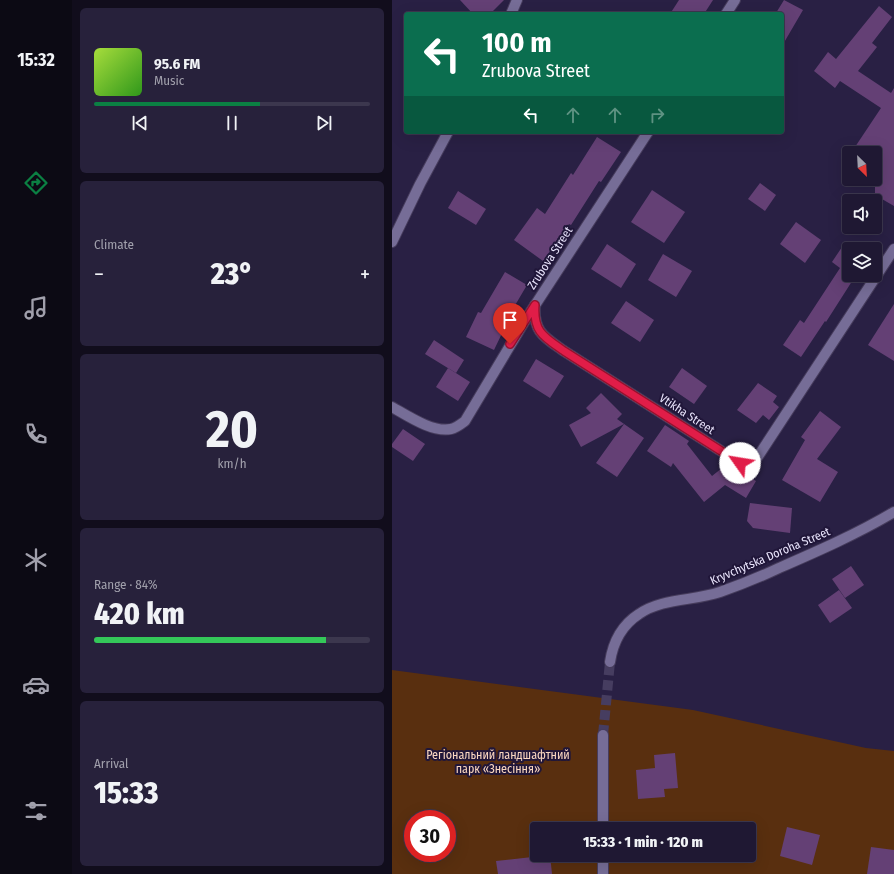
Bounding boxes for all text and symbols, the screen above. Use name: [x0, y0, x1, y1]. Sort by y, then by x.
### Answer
text: 100 m: [482, 26, 552, 59]
icon: left: [416, 28, 468, 80]
text: 15:32: [17, 49, 55, 71]
text: 95.6 FM: [154, 55, 200, 73]
text: Zrubova Street: [482, 60, 590, 82]
text: Music: [154, 73, 184, 88]
icon: left: [520, 104, 542, 126]
icon: ahead: [562, 104, 584, 126]
icon: ahead: [604, 104, 626, 126]
icon: right: [646, 104, 668, 126]
icon: previous: [129, 112, 151, 134]
icon: pause: [221, 112, 243, 134]
icon: next: [313, 112, 335, 134]
north arrow: [842, 146, 882, 186]
map controls: [842, 146, 882, 282]
icon: directions: [22, 169, 50, 197]
button: sound: [842, 194, 882, 234]
street label: Zrubova Street: [525, 224, 576, 292]
text: Climate: [94, 237, 134, 252]
button: layers: [842, 242, 882, 282]
text: 23°: [211, 256, 253, 292]
text: −: [94, 261, 104, 288]
text: +: [360, 261, 370, 288]
icon: music: [22, 294, 50, 322]
pin: [493, 303, 527, 344]
icon: arrive: [499, 309, 521, 331]
street label: Vtikha Street: [657, 391, 717, 437]
text: 20: [206, 398, 258, 461]
icon: phone: [22, 420, 50, 448]
position arrow: [719, 442, 761, 484]
text: km/h: [218, 456, 247, 471]
street label: Kryvchytska Doroha Street: [708, 524, 832, 588]
icon: climate: [22, 546, 50, 574]
text: Range · 84%: [94, 577, 157, 592]
text: 420 km: [94, 596, 185, 632]
icon: car: [22, 671, 50, 699]
park label: Регіональний ландшафтний парк «Знесіння»: [426, 748, 570, 776]
text: Arrival: [94, 756, 128, 771]
text: 15:33: [94, 775, 158, 811]
icon: filters: [22, 797, 50, 825]
speed limit sign: 30: [404, 810, 456, 862]
text: 15:33 · 1 min · 120 m: [583, 833, 703, 851]

